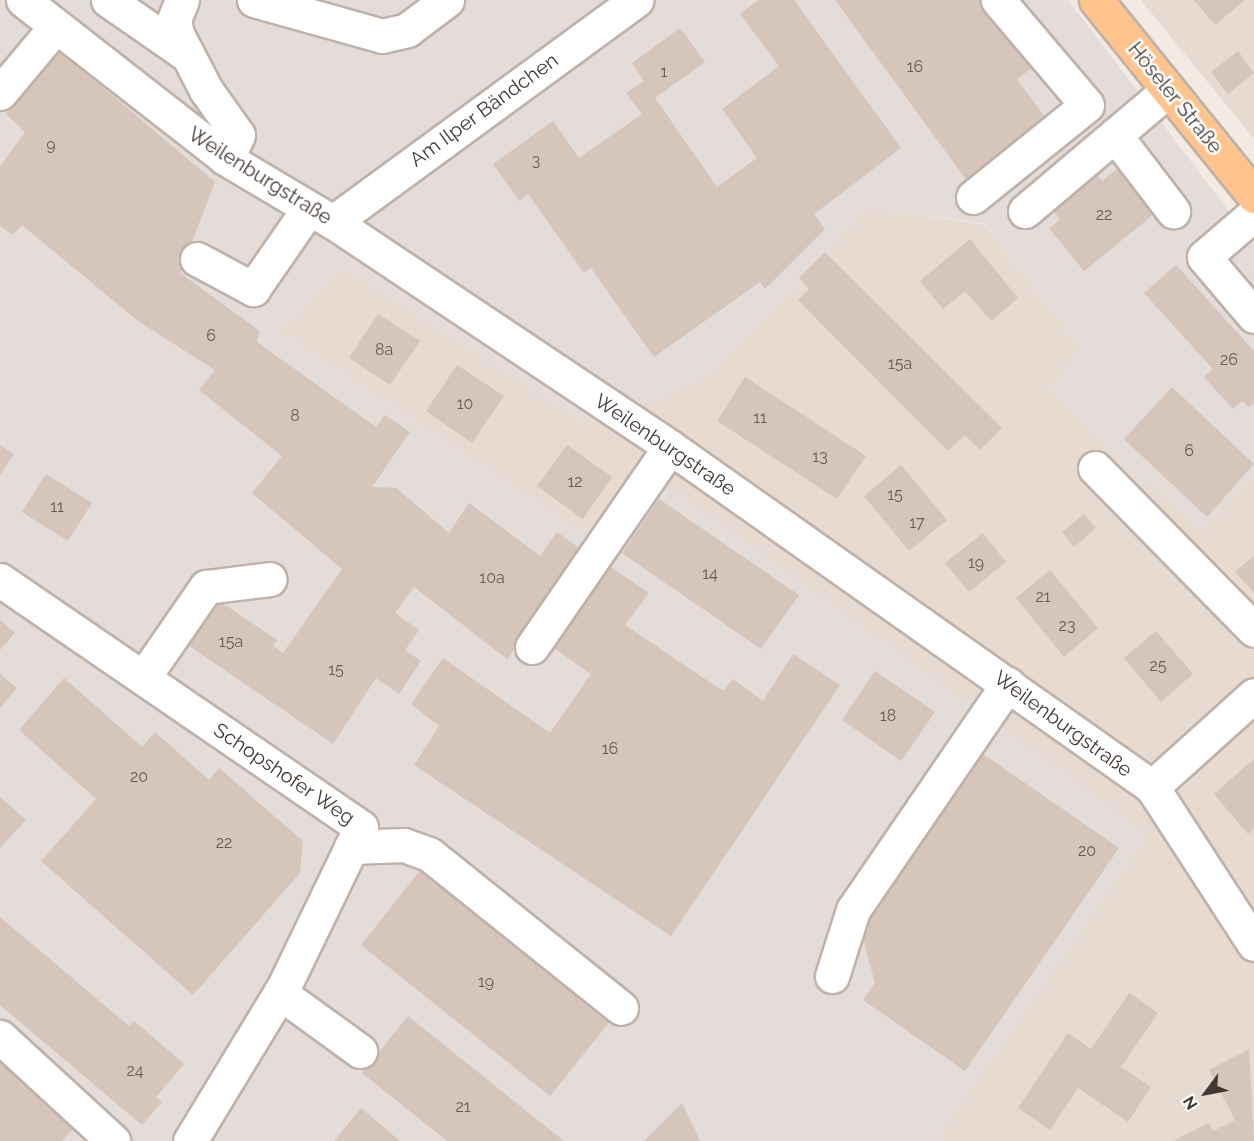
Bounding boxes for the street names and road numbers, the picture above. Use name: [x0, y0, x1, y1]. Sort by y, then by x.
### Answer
street label: Höseler Straße: [1123, 37, 1227, 159]
street label: Am Ilper Bändchen: [405, 48, 563, 172]
street label: Weilenburgstraße: [184, 122, 336, 230]
street label: Weilenburgstraße: [590, 389, 740, 501]
street label: Weilenburgstraße: [989, 666, 1137, 782]
street label: Schopshofer Weg: [209, 718, 359, 830]

